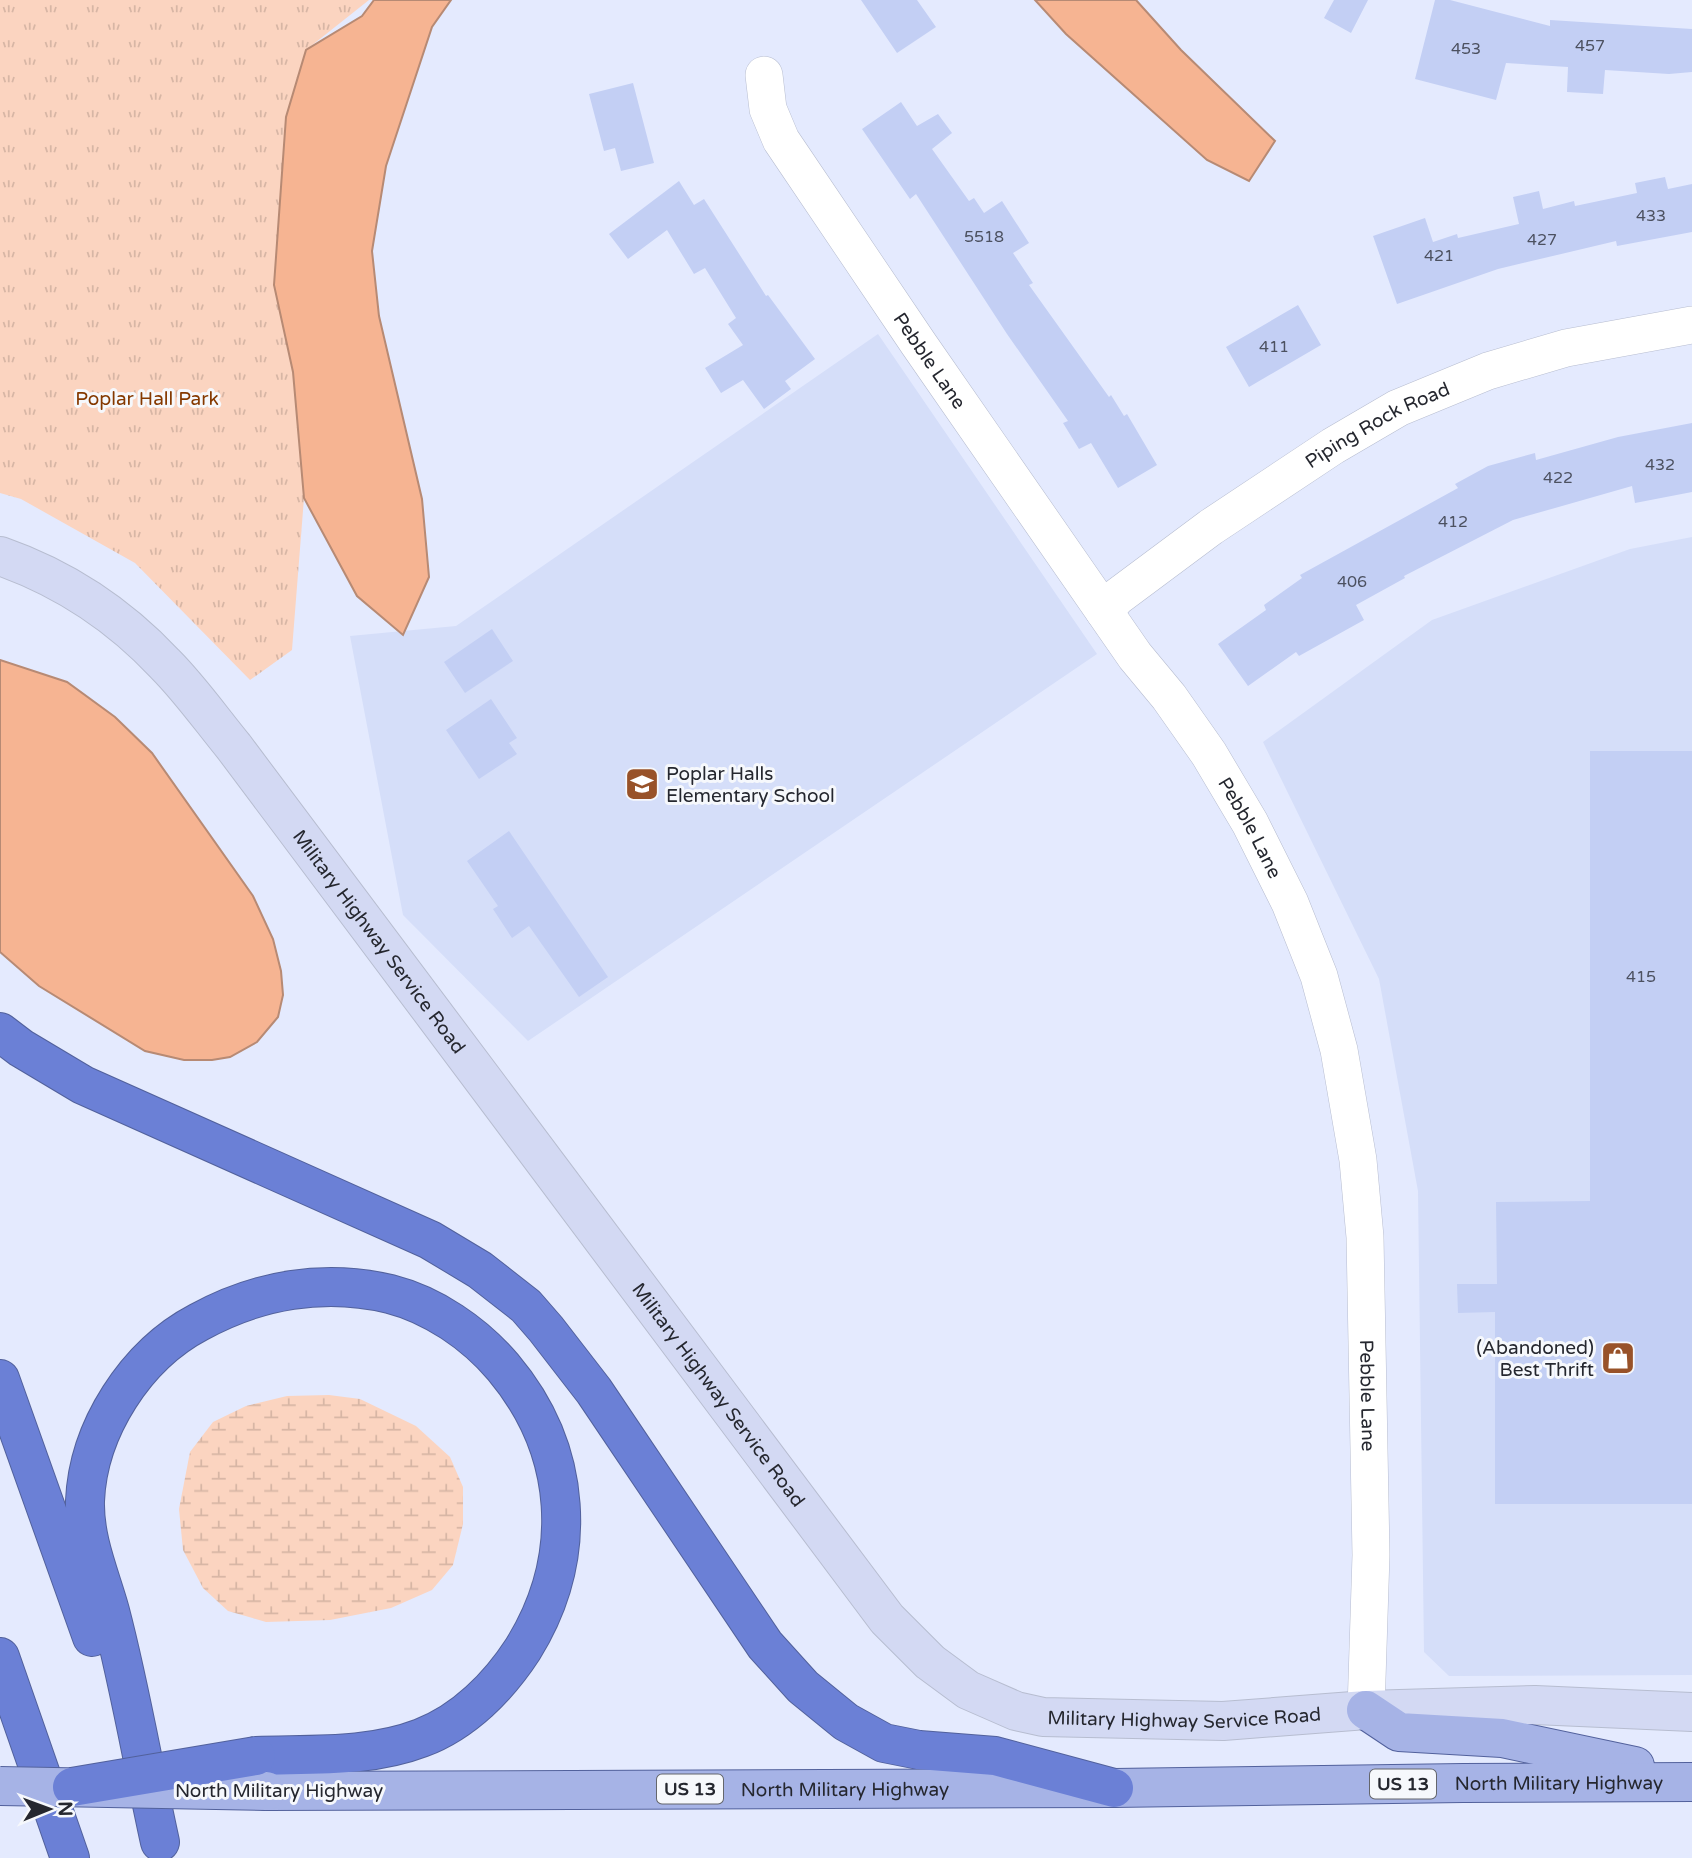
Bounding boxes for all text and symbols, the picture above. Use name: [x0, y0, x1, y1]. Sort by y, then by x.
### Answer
house number: 457: [1575, 36, 1605, 56]
house number: 453: [1451, 39, 1481, 59]
house number: 433: [1636, 206, 1666, 226]
house number: 5518: [964, 227, 1004, 247]
house number: 427: [1527, 230, 1557, 250]
house number: 421: [1424, 246, 1454, 266]
street label: Pebble Lane: [889, 309, 970, 413]
house number: 411: [1259, 337, 1289, 357]
street label: Piping Rock Road: [1301, 378, 1453, 473]
park label: Poplar Hall Park: [75, 388, 219, 410]
house number: 432: [1645, 455, 1675, 475]
house number: 422: [1543, 468, 1573, 488]
house number: 412: [1438, 512, 1468, 532]
house number: 406: [1337, 572, 1367, 592]
place label: Poplar Halls Elementary School: [666, 763, 835, 807]
school or university icon: Poplar Halls Elementary School: [623, 765, 661, 803]
street label: Pebble Lane: [1213, 773, 1286, 882]
street label: Military Highway Service Road: [288, 826, 470, 1058]
house number: 415: [1626, 967, 1656, 987]
street label: Military Highway Service Road: [627, 1279, 809, 1511]
place label: (Abandoned) Best Thrift: [1476, 1337, 1594, 1381]
shop icon: (Abandoned) Best Thrift: [1599, 1339, 1637, 1377]
street label: Pebble Lane: [1355, 1340, 1379, 1452]
street label: Military Highway Service Road: [1047, 1703, 1322, 1733]
road number: US 13: [1370, 1770, 1436, 1798]
street label: North Military Highway: [1455, 1772, 1663, 1795]
north arrow: [14, 1774, 84, 1844]
road number: US 13: [657, 1774, 723, 1804]
street label: North Military Highway: [741, 1779, 949, 1801]
street label: North Military Highway: [175, 1780, 383, 1802]
text: N: [54, 1801, 76, 1817]

